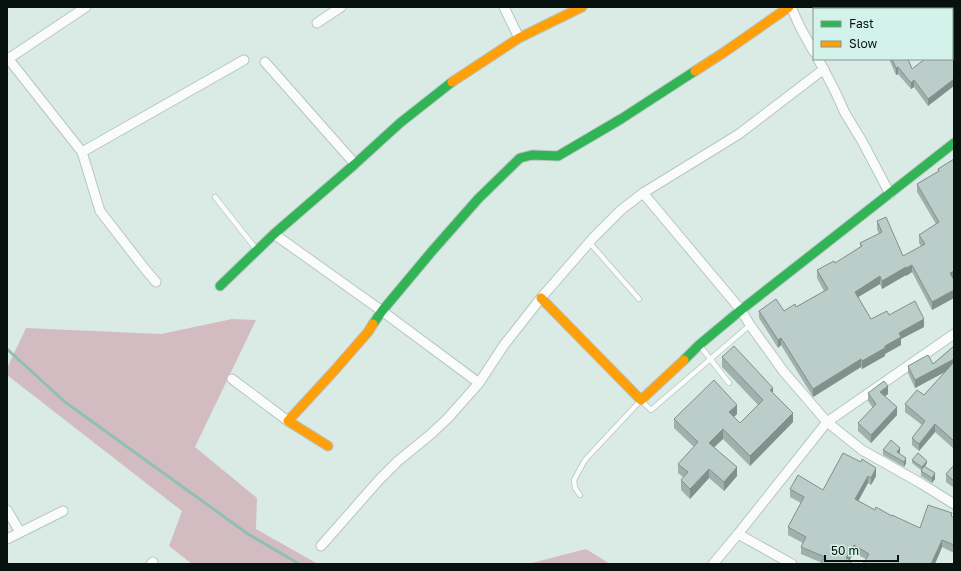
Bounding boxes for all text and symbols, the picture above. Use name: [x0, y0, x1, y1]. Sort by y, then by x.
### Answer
legend: [813, 8, 953, 60]
text: Fast: [849, 16, 874, 31]
text: Slow: [849, 36, 877, 51]
scale bar: [825, 537, 898, 563]
text: 50 m: [831, 543, 859, 558]

